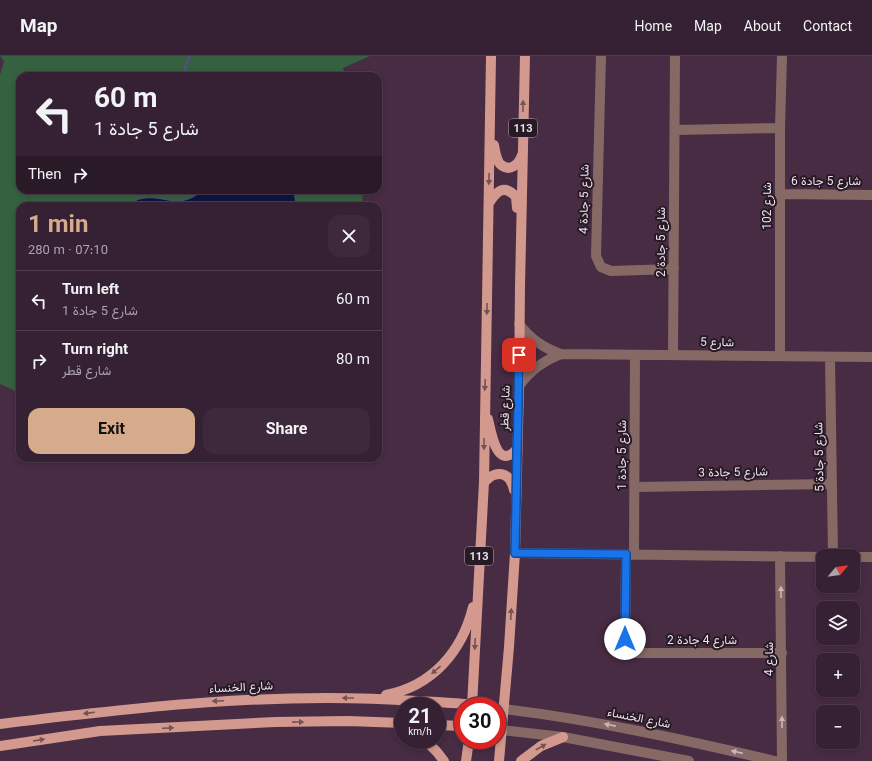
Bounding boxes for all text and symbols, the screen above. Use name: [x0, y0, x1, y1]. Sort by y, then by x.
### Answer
text: Map: [20, 13, 58, 42]
text: Home: [634, 17, 672, 39]
text: Map: [694, 17, 722, 39]
text: About: [744, 17, 781, 39]
text: Contact: [803, 17, 852, 39]
text: 60 m: [94, 78, 157, 122]
icon: left: [28, 88, 80, 140]
one-way arrow: [520, 100, 527, 112]
text: شارع 5 جادة 1: [94, 117, 199, 145]
road number: 113: [509, 119, 537, 137]
text: Then: [28, 164, 61, 187]
icon: right: [69, 164, 91, 186]
street label: شارع 5 جادة 4: [575, 164, 595, 234]
one-way arrow: [486, 173, 492, 186]
street label: شارع 5 جادة 6: [791, 173, 861, 191]
street label: شارع 102: [759, 182, 777, 230]
text: 1 min: [28, 207, 88, 245]
street label: شارع 5 جادة 2: [653, 207, 671, 277]
button: close: [328, 215, 370, 257]
text: 280 m · 07:10: [28, 241, 108, 261]
text: Turn left: [62, 279, 119, 302]
text: 60 m: [336, 289, 370, 312]
icon: left: [28, 290, 50, 312]
text: شارع 5 جادة 1: [62, 302, 138, 322]
one-way arrow: [484, 303, 490, 316]
street label: شارع 5: [700, 334, 734, 352]
pin: [502, 338, 536, 372]
text: Turn right: [62, 339, 128, 362]
icon: arrive: [508, 344, 530, 366]
text: 80 m: [336, 349, 370, 372]
icon: right: [28, 350, 50, 372]
text: شارع قطر: [62, 362, 111, 382]
one-way arrow: [482, 379, 489, 391]
street label: شارع قطر: [496, 385, 516, 432]
button: Exit: [28, 408, 195, 454]
button: Share: [203, 408, 370, 454]
street label: شارع 5 جادة 1: [614, 420, 632, 490]
street label: شارع 5 جادة 5: [810, 422, 830, 492]
one-way arrow: [481, 438, 487, 451]
street label: شارع 5 جادة 3: [698, 463, 768, 483]
road number: 113: [465, 547, 493, 565]
north arrow: [816, 549, 860, 593]
map controls: [816, 549, 860, 749]
one-way arrow: [778, 585, 784, 598]
button: layers: [816, 601, 860, 645]
one-way arrow: [508, 608, 515, 620]
position arrow: [604, 618, 646, 660]
street label: شارع 4 جادة 2: [667, 632, 737, 650]
one-way arrow: [472, 638, 479, 650]
street label: شارع 4: [761, 642, 779, 676]
button: +: [816, 653, 860, 697]
one-way arrow: [431, 666, 442, 675]
street label: شارع الخنساء: [209, 677, 273, 699]
one-way arrow: [341, 695, 354, 701]
speed limit sign: 30: [454, 697, 506, 749]
one-way arrow: [212, 698, 224, 705]
text: 21: [409, 702, 431, 734]
street label: شارع الخنساء: [606, 704, 672, 734]
button: −: [816, 705, 860, 749]
one-way arrow: [83, 710, 95, 716]
one-way arrow: [779, 715, 785, 728]
one-way arrow: [292, 719, 305, 725]
one-way arrow: [604, 722, 616, 728]
one-way arrow: [162, 725, 175, 731]
text: km/h: [408, 725, 432, 740]
one-way arrow: [32, 737, 45, 743]
one-way arrow: [535, 744, 547, 750]
one-way arrow: [731, 749, 743, 755]

